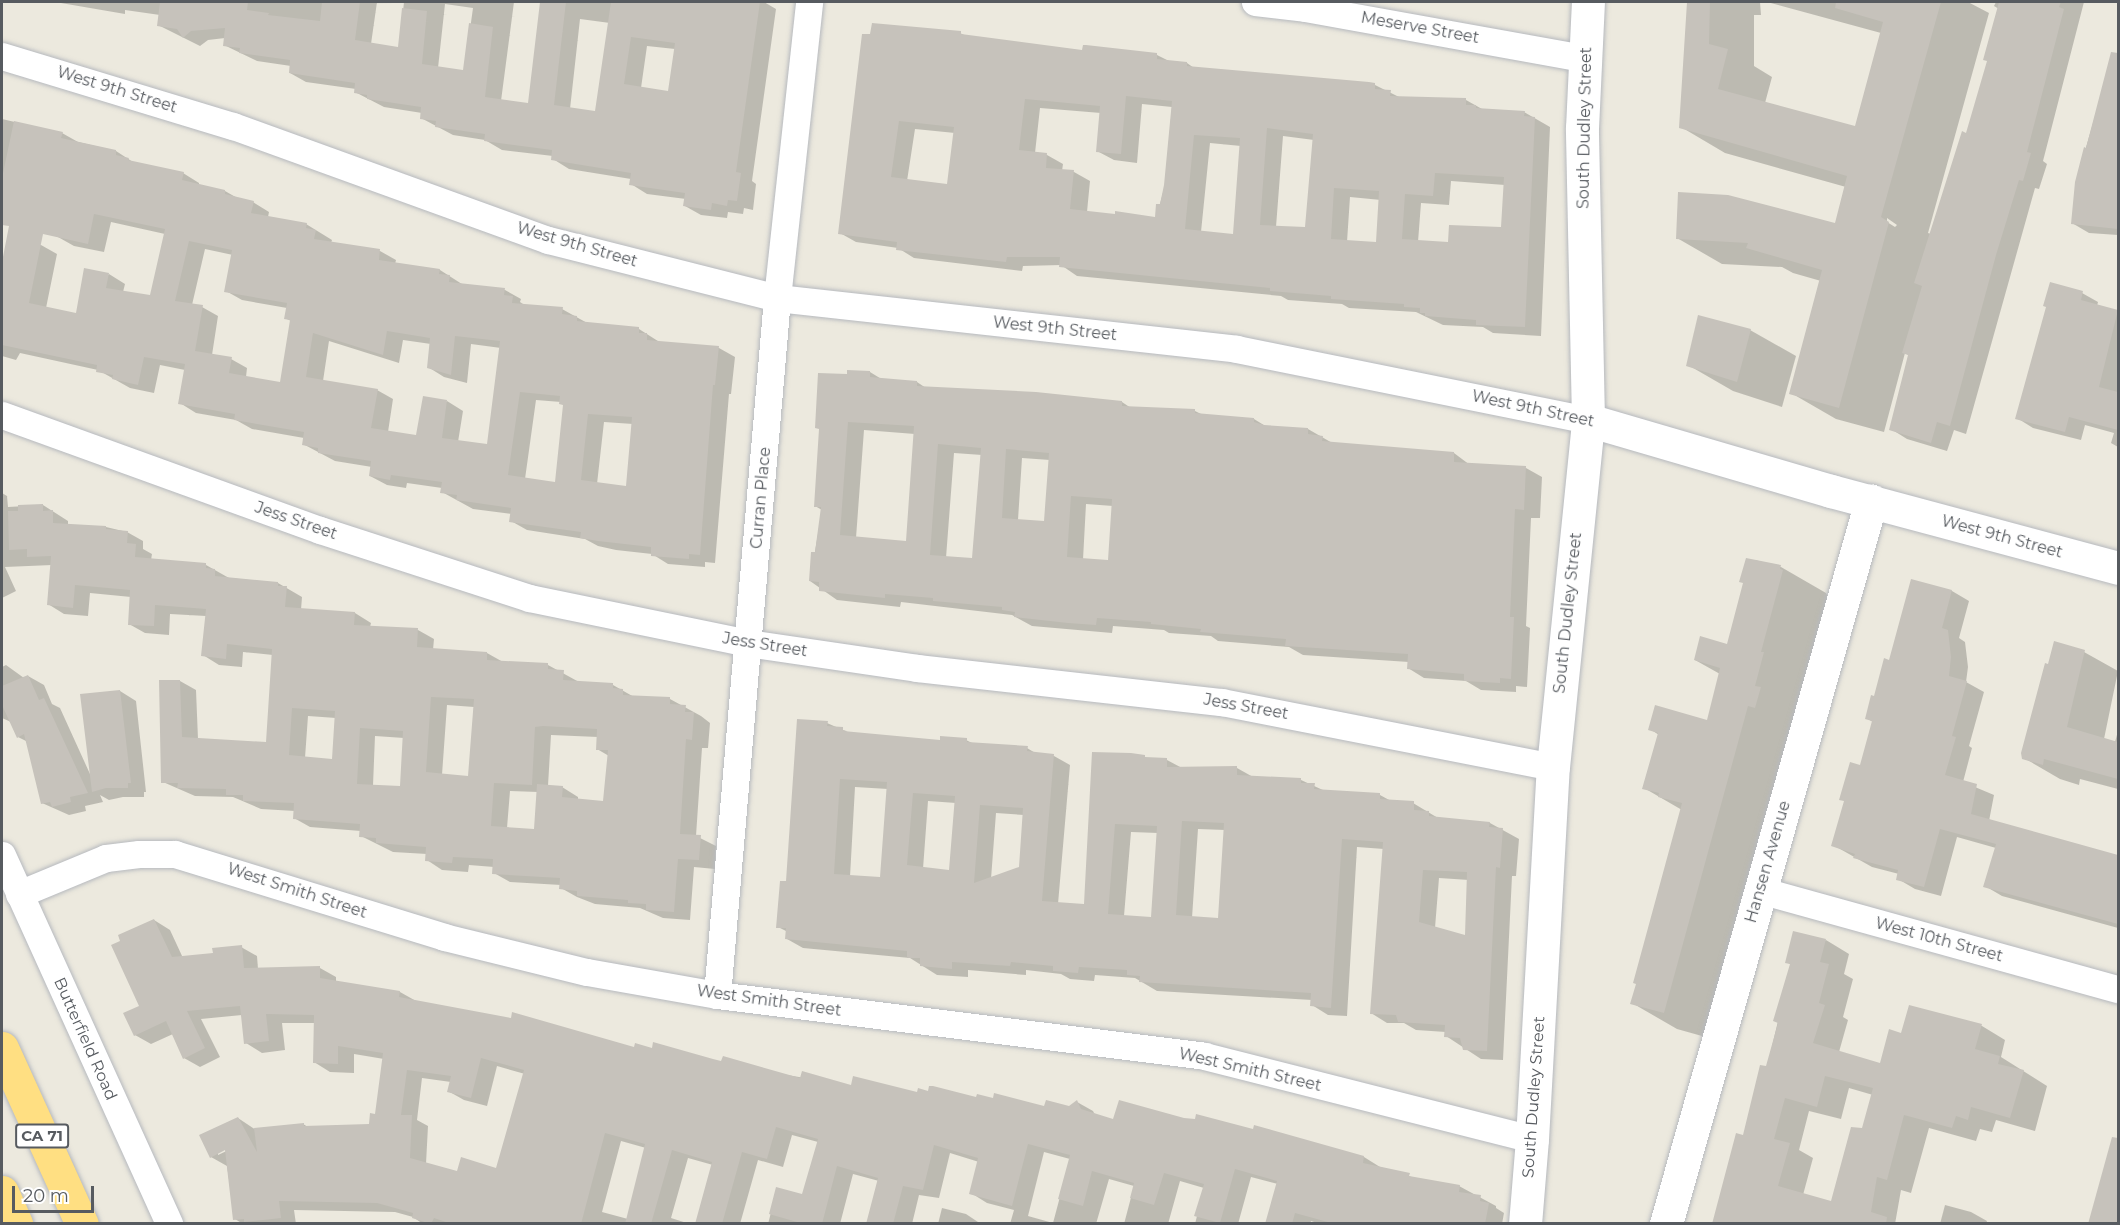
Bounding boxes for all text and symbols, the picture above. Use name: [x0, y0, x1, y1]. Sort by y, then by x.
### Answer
street label: Meserve Street: [1359, 8, 1481, 48]
street label: South Dudley Street: [1574, 47, 1596, 209]
street label: West 9th Street: [55, 63, 179, 117]
street label: West 9th Street: [514, 219, 640, 271]
street label: West 9th Street: [992, 313, 1118, 345]
street label: West 9th Street: [1470, 387, 1596, 431]
street label: Curran Place: [747, 446, 775, 550]
street label: Jess Street: [252, 498, 340, 544]
street label: West 9th Street: [1939, 512, 2065, 562]
street label: South Dudley Street: [1550, 531, 1586, 695]
street label: Jess Street: [721, 629, 809, 661]
street label: Jess Street: [1202, 690, 1290, 724]
street label: Hansen Avenue: [1741, 799, 1795, 925]
street label: West Smith Street: [225, 859, 369, 923]
street label: West 10th Street: [1873, 914, 2005, 966]
street label: Butterfield Road: [49, 975, 121, 1103]
street label: West Smith Street: [695, 981, 843, 1021]
street label: South Dudley Street: [1519, 1016, 1549, 1178]
street label: West Smith Street: [1177, 1044, 1323, 1096]
road number: CA 71: [15, 1124, 69, 1148]
scale bar: [15, 1174, 98, 1212]
text: 20 m: [23, 1185, 69, 1207]

